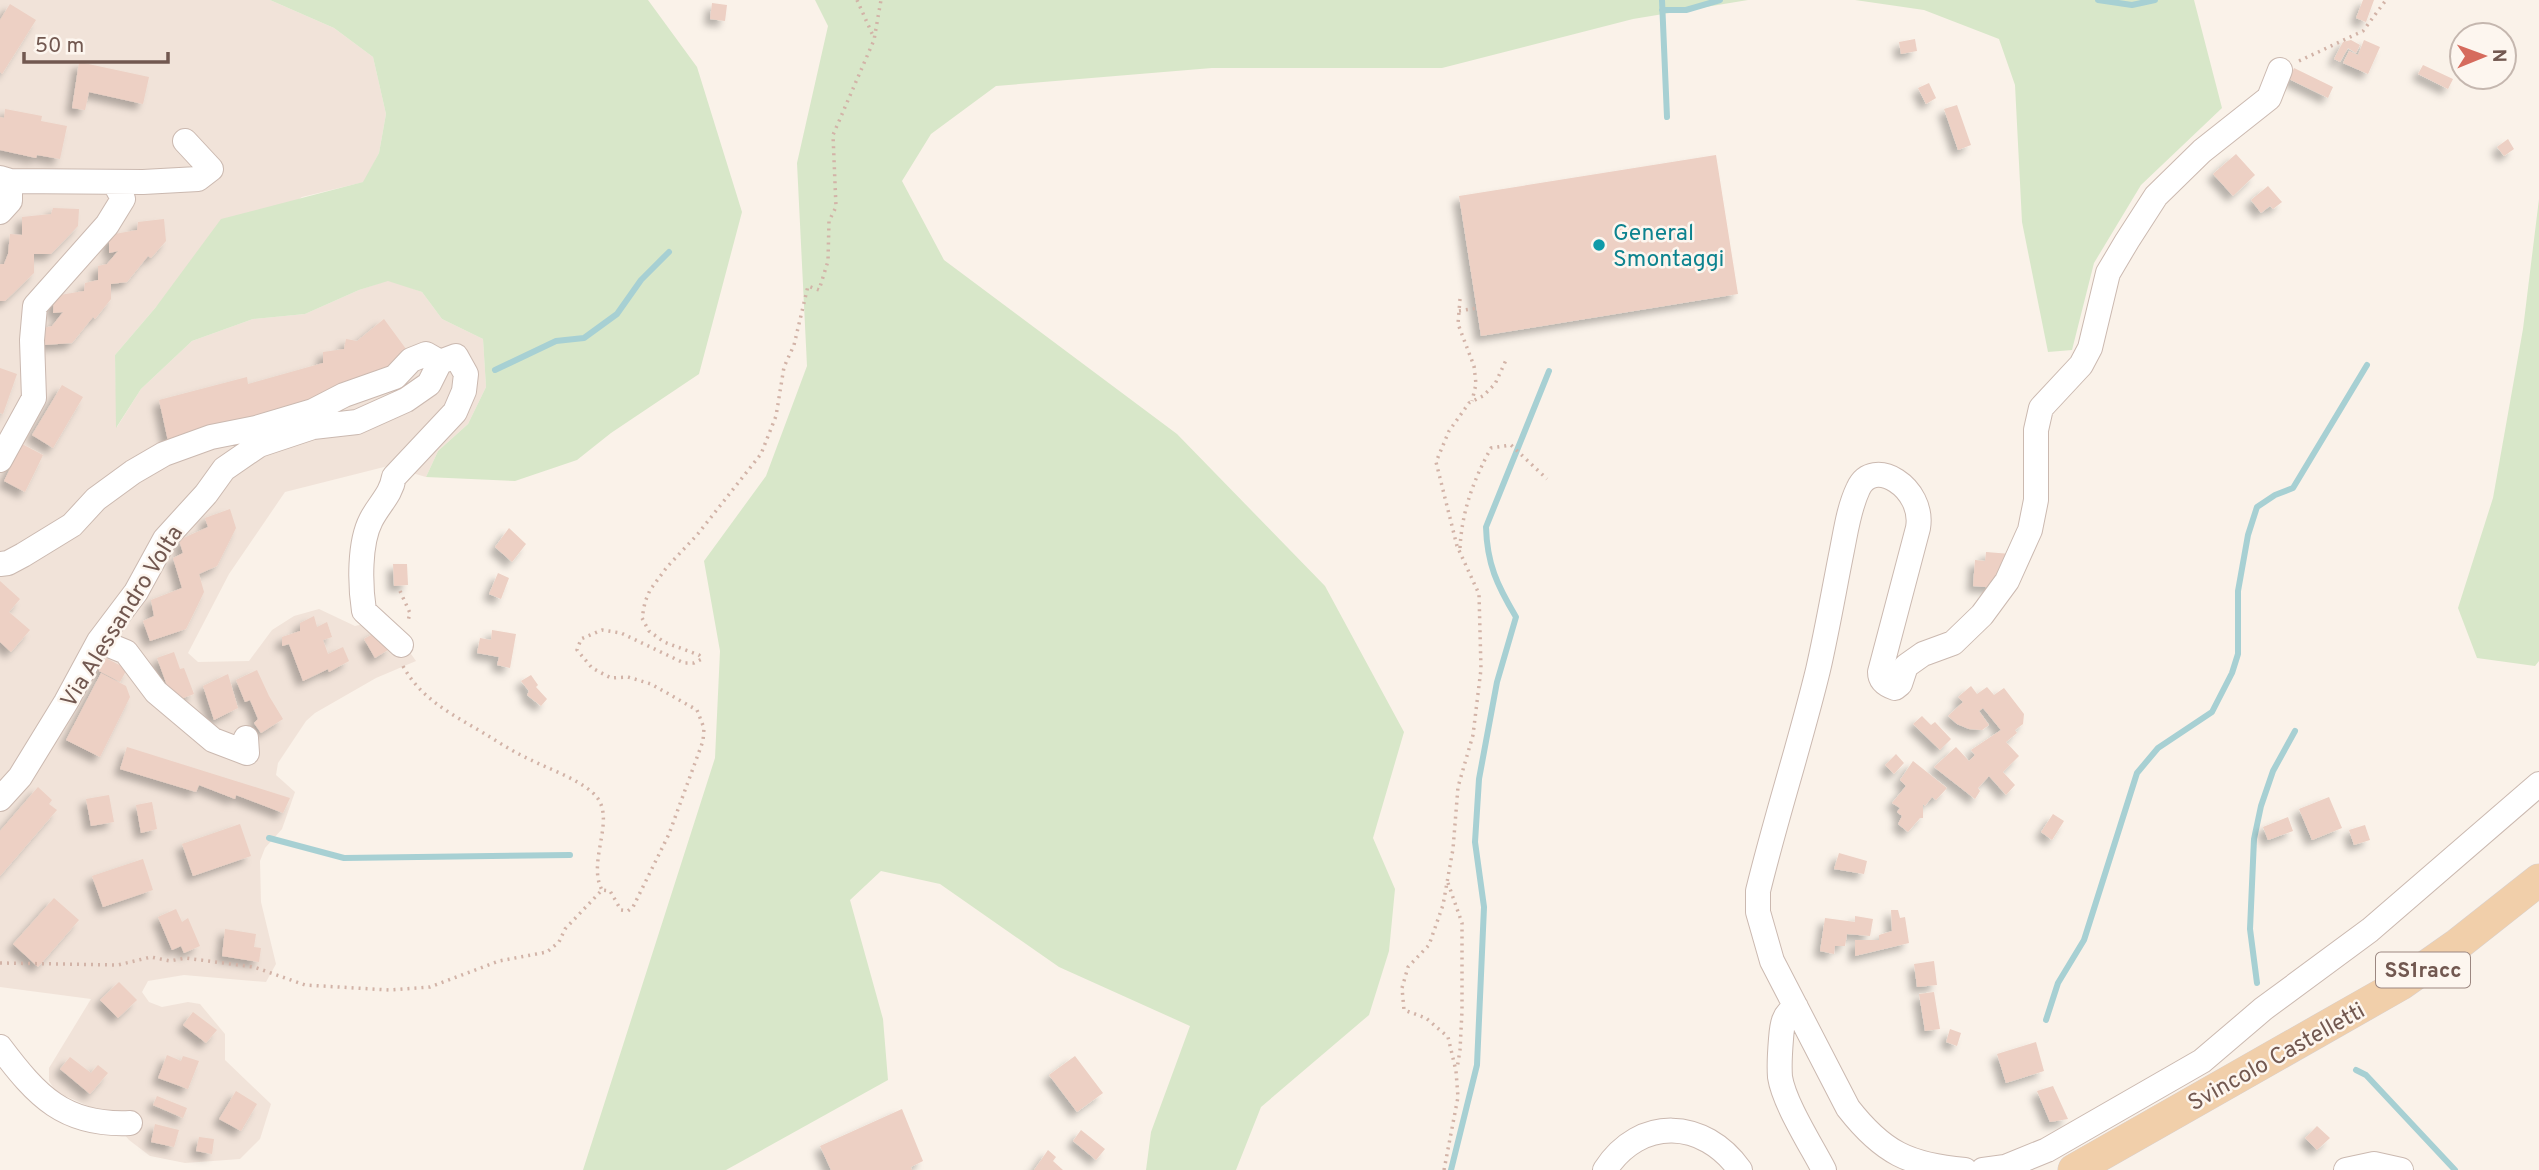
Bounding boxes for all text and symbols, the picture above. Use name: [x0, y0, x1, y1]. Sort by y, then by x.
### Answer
scale bar: [24, 21, 168, 65]
north arrow: [2448, 21, 2518, 91]
text: 50 m: [35, 33, 84, 60]
text: N: [2486, 49, 2510, 63]
place label: General Smontaggi: [1613, 220, 1724, 275]
marker: General Smontaggi: [1591, 237, 1607, 253]
street label: Via Alessandro Volta: [55, 521, 191, 714]
road number: SS1racc: [2376, 953, 2470, 988]
street label: Svincolo Castelletti: [2184, 998, 2371, 1119]

